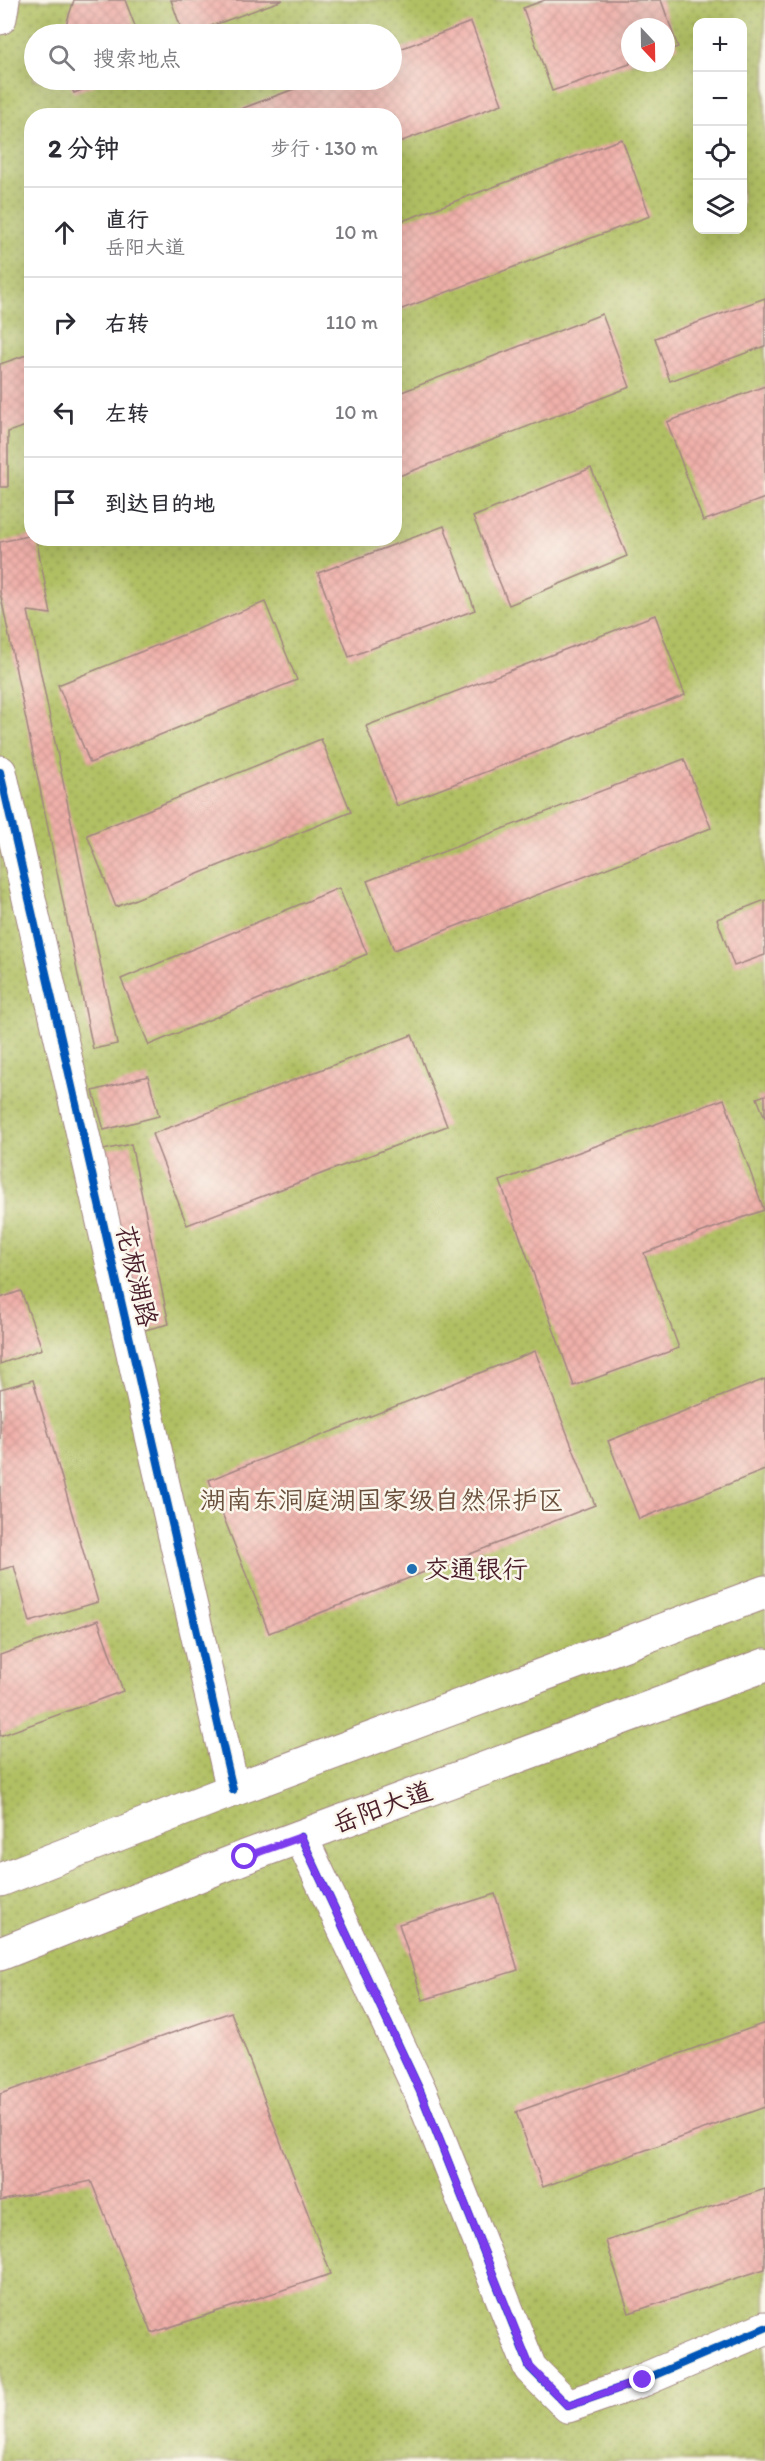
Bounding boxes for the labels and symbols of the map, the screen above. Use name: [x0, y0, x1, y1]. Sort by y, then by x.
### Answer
north arrow: [621, 18, 675, 72]
street label: 花板湖路: [110, 1222, 164, 1330]
park label: 湖南东洞庭湖国家级自然保护区: [200, 1484, 564, 1516]
place label: 交通银行: [424, 1553, 528, 1585]
marker: 交通银行: [405, 1562, 419, 1576]
street label: 岳阳大道: [328, 1774, 436, 1840]
route start: [231, 1843, 257, 1869]
route end: [629, 2366, 655, 2392]

